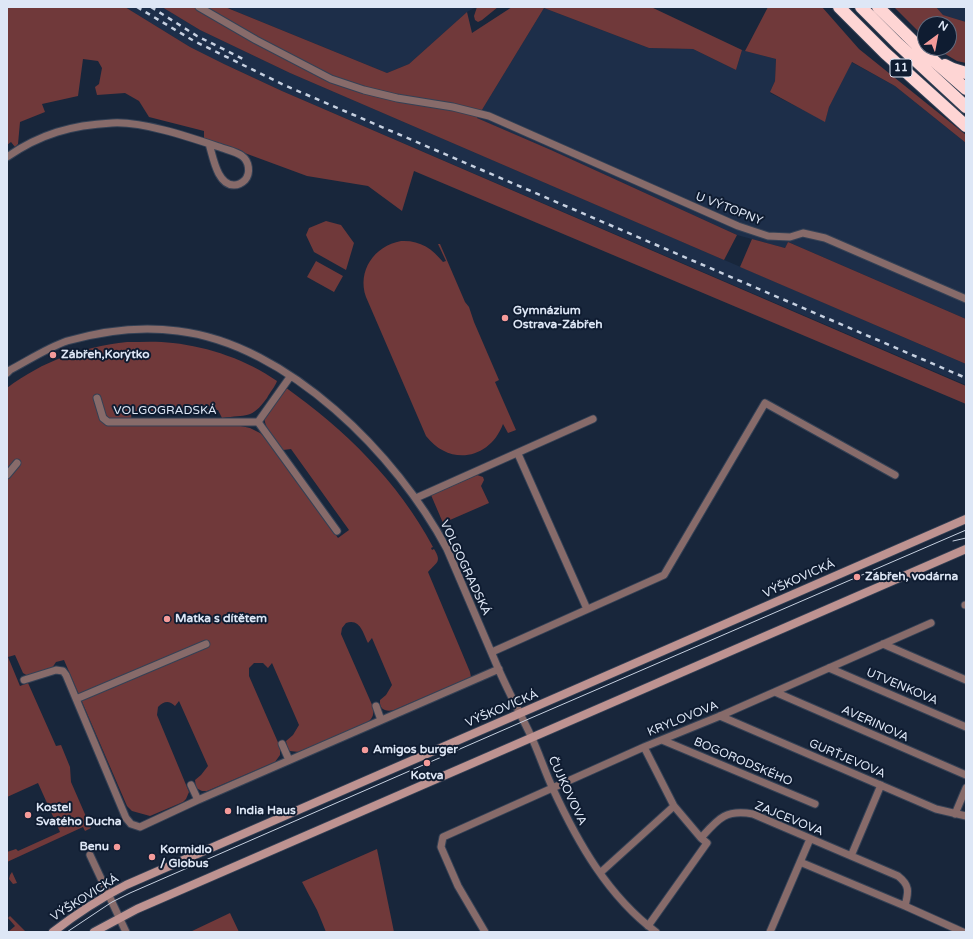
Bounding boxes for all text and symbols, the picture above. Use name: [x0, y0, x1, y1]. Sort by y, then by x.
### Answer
north arrow: [917, 16, 957, 56]
text: N: [936, 18, 950, 34]
road number: 11: [890, 59, 912, 77]
street label: U VÝTOPNY: [693, 190, 765, 228]
place label: Gymnázium Ostrava-Zábřeh: [513, 304, 603, 332]
marker: Gymnázium Ostrava-Zábřeh: [500, 313, 510, 323]
place label: Zábřeh,Korýtko: [61, 348, 150, 362]
marker: Zábřeh,Korýtko: [48, 350, 58, 360]
street label: VOLGOGRADSKÁ: [113, 404, 217, 418]
street label: VOLGOGRADSKÁ: [437, 518, 493, 618]
street label: VÝŠKOVICKÁ: [761, 557, 837, 601]
place label: Zábřeh, vodárna: [865, 570, 958, 584]
marker: Zábřeh, vodárna: [852, 572, 862, 582]
place label: Matka s dítětem: [175, 612, 267, 626]
marker: Matka s dítětem: [162, 614, 172, 624]
street label: UTVENKOVA: [864, 665, 940, 709]
street label: VÝŠKOVICKÁ: [464, 687, 540, 731]
street label: KRYLOVOVA: [645, 698, 721, 740]
street label: AVERINOVA: [839, 703, 911, 745]
street label: BOGORODSKÉHO: [691, 735, 795, 789]
street label: GURŤJEVOVA: [807, 736, 887, 782]
place label: Amigos burger: [373, 743, 458, 757]
marker: Amigos burger: [360, 745, 370, 755]
street label: ČUJKOVOVA: [545, 754, 589, 828]
marker: Kotva: [422, 758, 432, 768]
place label: Kotva: [411, 769, 443, 783]
street label: ZAJCEVOVA: [753, 799, 825, 839]
place label: Kostel Svatého Ducha: [36, 801, 122, 829]
place label: India Haus: [236, 804, 296, 818]
marker: India Haus: [223, 806, 233, 816]
marker: Kostel Svatého Ducha: [23, 810, 33, 820]
place label: Benu: [79, 840, 109, 854]
marker: Benu: [112, 842, 122, 852]
place label: Kormidlo / Globus: [160, 843, 212, 871]
marker: Kormidlo / Globus: [147, 852, 157, 862]
street label: VÝŠKOVICKÁ: [48, 871, 122, 925]

